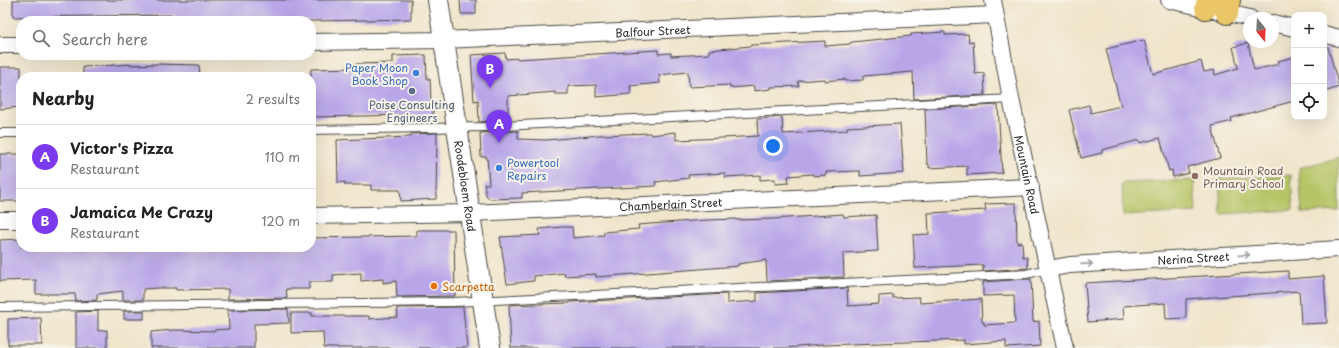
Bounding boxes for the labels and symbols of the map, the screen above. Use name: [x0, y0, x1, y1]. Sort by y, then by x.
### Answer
north arrow: [1243, 12, 1279, 48]
street label: Balfour Street: [615, 20, 691, 41]
pin: B: [477, 55, 503, 88]
place label: Paper Moon Book Shop: [345, 59, 408, 89]
marker: Paper Moon Book Shop: [411, 68, 421, 78]
marker: Poise Consulting Engineers: [407, 86, 417, 96]
place label: Poise Consulting Engineers: [369, 96, 455, 126]
pin: A: [486, 110, 512, 143]
street label: Mountain Road: [1011, 133, 1044, 216]
your location: [763, 136, 783, 156]
street label: Roodebloem Road: [451, 139, 481, 233]
place label: Powertool Repairs: [507, 154, 559, 184]
place label: Mountain Road Primary School: [1203, 162, 1284, 192]
marker: Powertool Repairs: [494, 163, 504, 173]
marker: Mountain Road Primary School: [1190, 171, 1200, 181]
street label: Chamberlain Street: [619, 193, 723, 215]
street label: Nerina Street: [1157, 247, 1230, 268]
one-way arrow: [1237, 251, 1250, 258]
one-way arrow: [1080, 261, 1093, 268]
place label: Scarpetta: [442, 278, 495, 295]
marker: Scarpetta: [429, 281, 439, 291]

